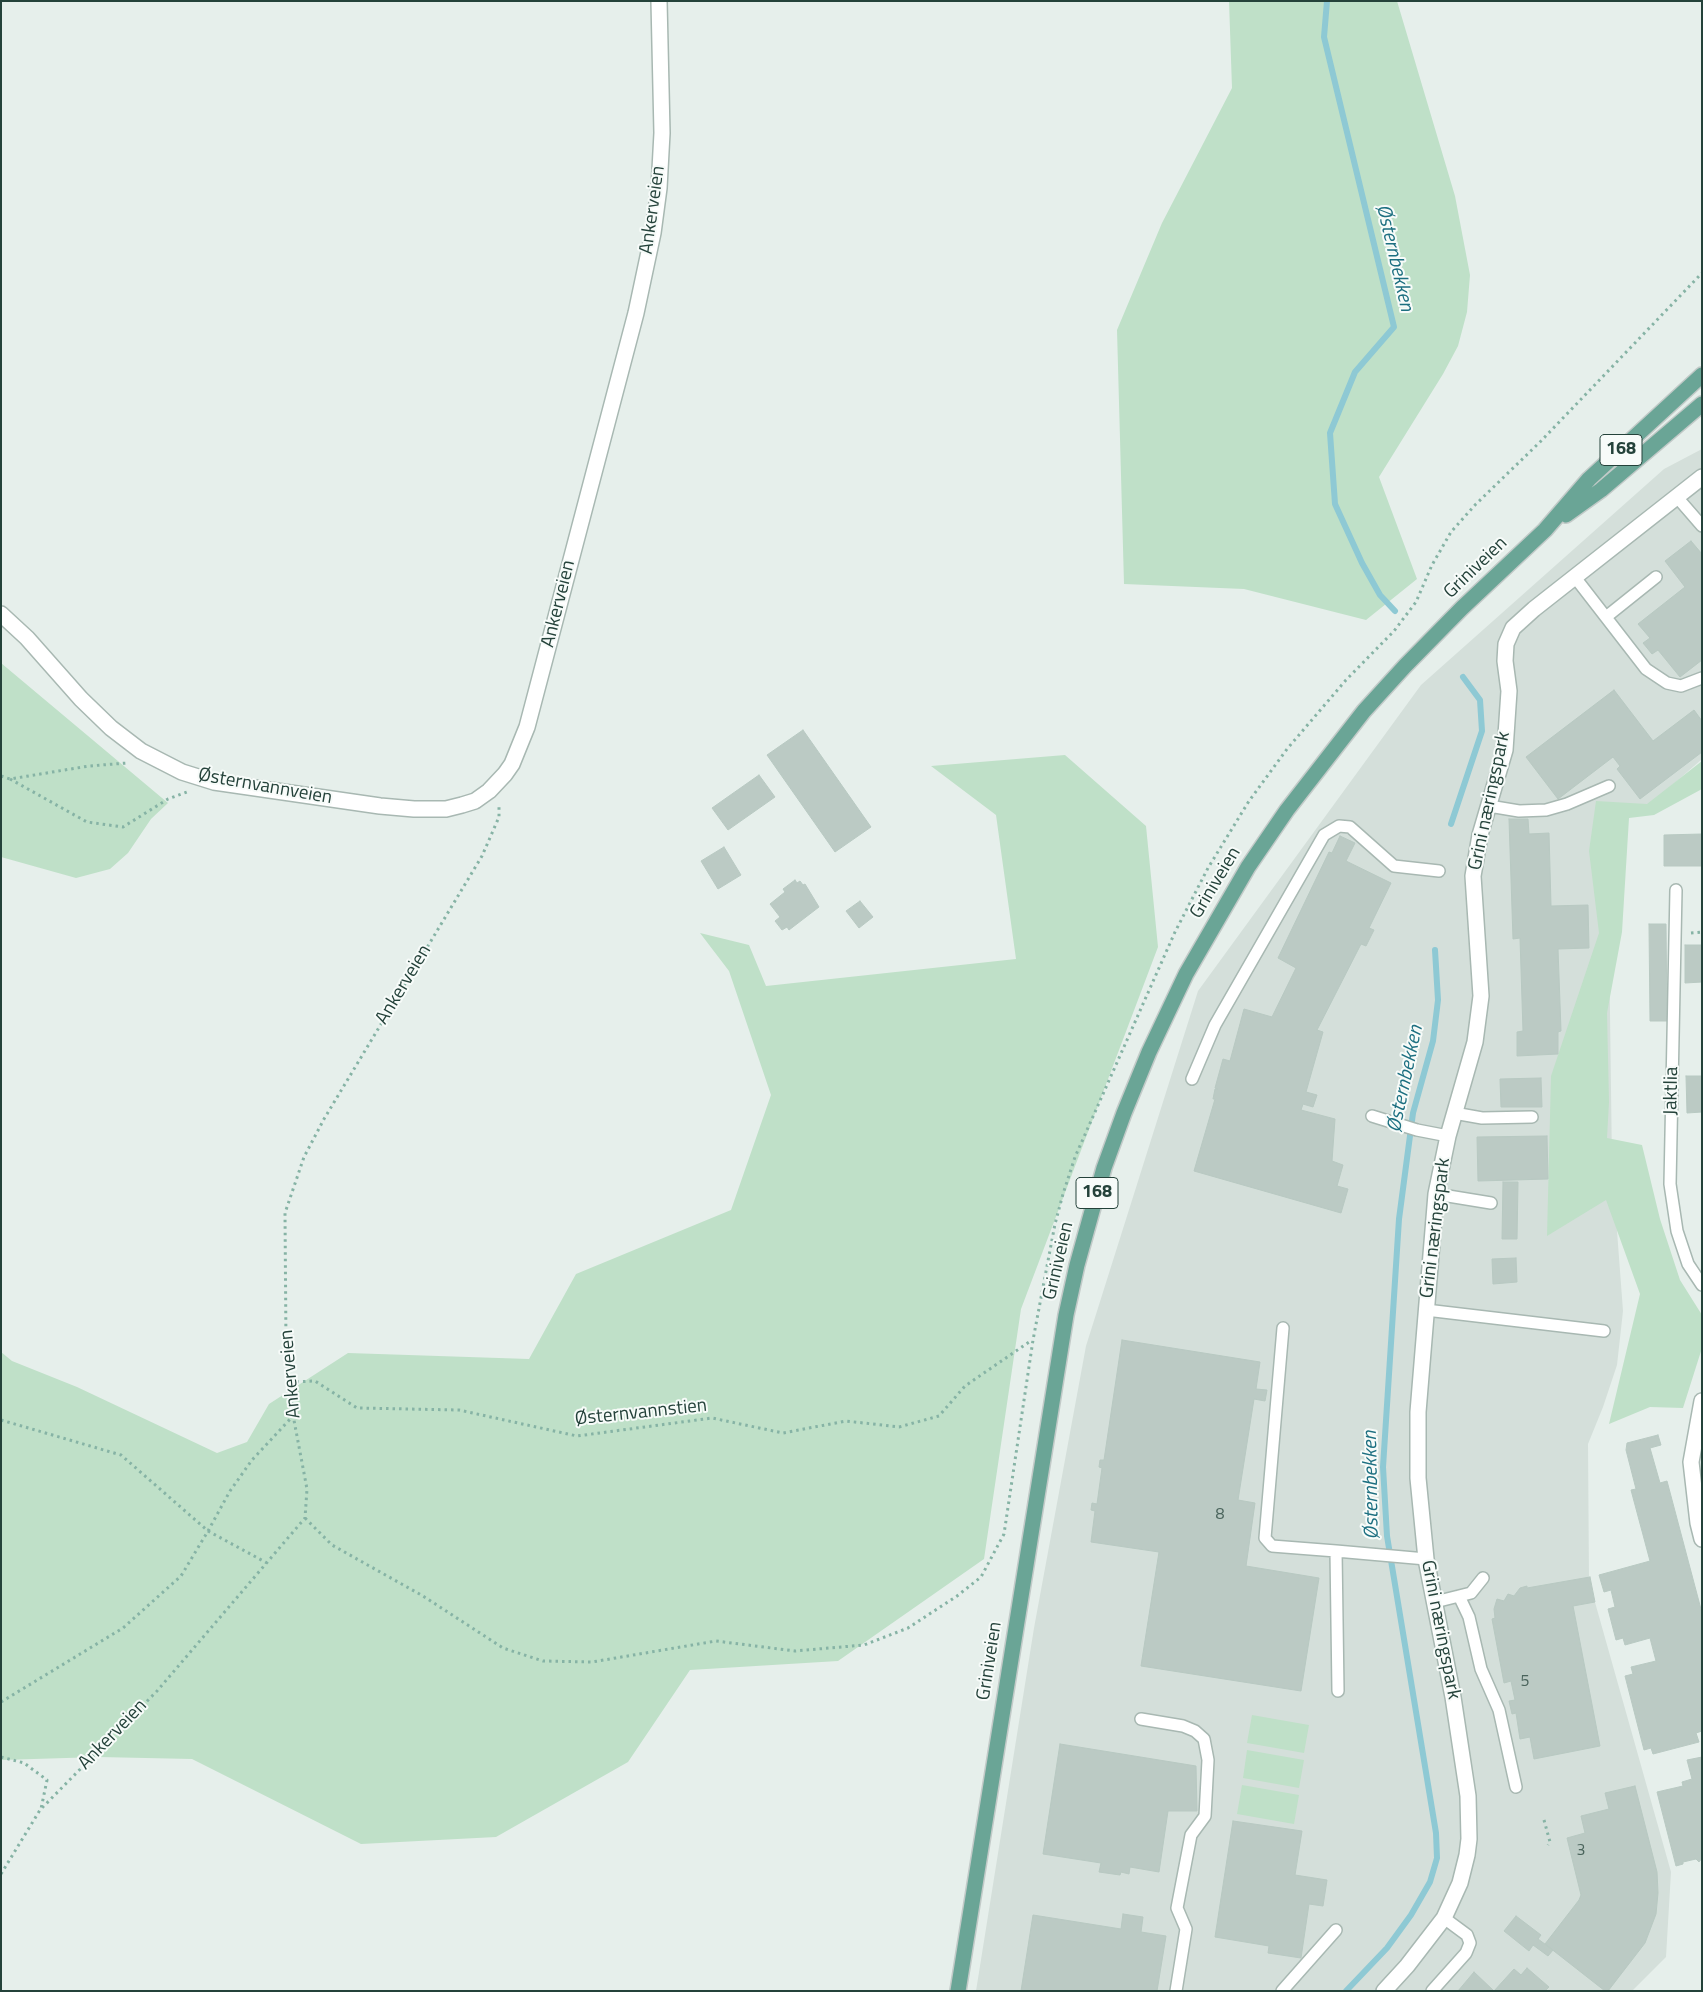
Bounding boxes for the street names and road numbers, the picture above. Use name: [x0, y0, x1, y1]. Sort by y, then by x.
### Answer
street label: Ankerveien: [636, 164, 670, 256]
road number: 168: [1600, 434, 1642, 466]
street label: Griniveien: [1440, 532, 1512, 604]
street label: Ankerveien: [537, 558, 581, 650]
street label: Grini næringspark: [1464, 730, 1516, 872]
street label: Østernvannveien: [196, 764, 334, 810]
street label: Griniveien: [1186, 843, 1246, 923]
street label: Ankerveien: [371, 941, 437, 1029]
street label: Jaktlia: [1660, 1066, 1684, 1116]
street label: Grini næringspark: [1416, 1157, 1456, 1299]
road number: 168: [1076, 1178, 1118, 1208]
street label: Griniveien: [1039, 1220, 1079, 1302]
street label: Ankerveien: [276, 1329, 306, 1419]
street label: Østernvannstien: [574, 1395, 708, 1431]
street label: Grini næringspark: [1415, 1559, 1465, 1701]
street label: Griniveien: [973, 1620, 1007, 1702]
street label: Ankerveien: [74, 1695, 152, 1775]

